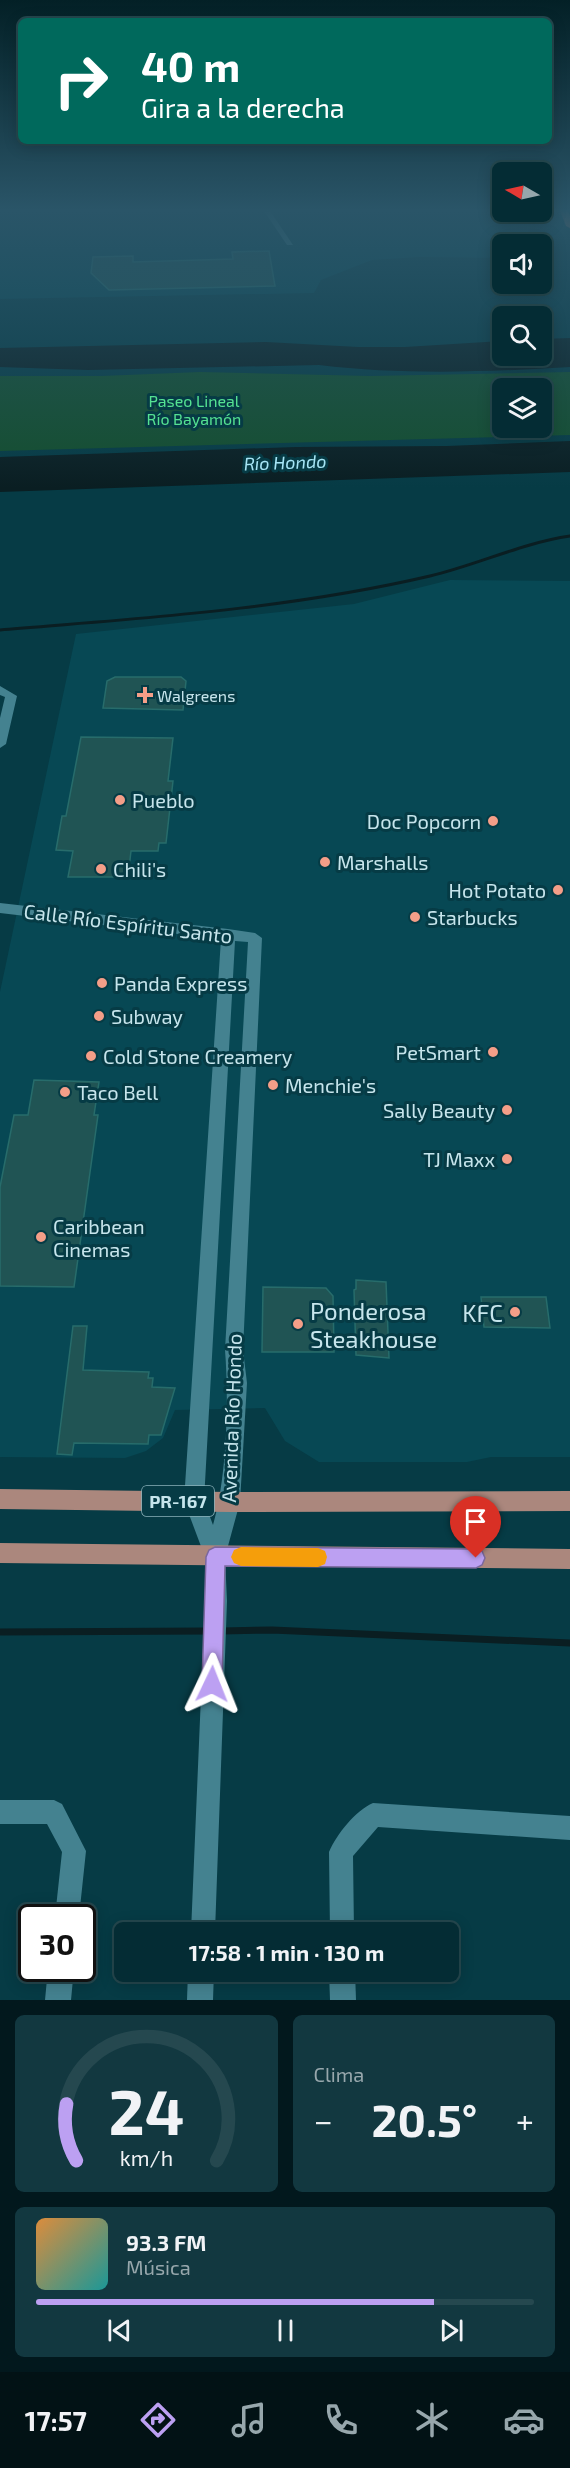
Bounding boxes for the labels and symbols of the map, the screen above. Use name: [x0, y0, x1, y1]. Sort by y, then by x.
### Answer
north arrow: [492, 162, 552, 222]
park label: Paseo Lineal Río Bayamón: [147, 391, 241, 428]
water label: Río Hondo: [243, 450, 327, 474]
place label: Walgreens: [157, 686, 235, 705]
marker: Walgreens: [138, 688, 152, 702]
place label: Pueblo: [132, 788, 195, 812]
marker: Pueblo: [113, 793, 127, 807]
place label: Doc Popcorn: [367, 809, 481, 833]
marker: Doc Popcorn: [486, 814, 500, 828]
place label: Marshalls: [337, 850, 428, 874]
marker: Marshalls: [318, 855, 332, 869]
place label: Chili's: [113, 857, 166, 881]
marker: Chili's: [94, 862, 108, 876]
place label: Hot Potato: [449, 878, 546, 902]
marker: Hot Potato: [551, 883, 565, 897]
street label: Calle Río Espíritu Santo: [22, 898, 234, 948]
place label: Starbucks: [427, 905, 518, 929]
marker: Starbucks: [408, 910, 422, 924]
place label: Panda Express: [114, 971, 247, 995]
marker: Panda Express: [95, 976, 109, 990]
place label: Subway: [111, 1004, 183, 1028]
marker: Subway: [92, 1009, 106, 1023]
place label: PetSmart: [396, 1040, 481, 1064]
place label: Cold Stone Creamery: [103, 1044, 293, 1068]
marker: PetSmart: [486, 1045, 500, 1059]
marker: Cold Stone Creamery: [84, 1049, 98, 1063]
place label: Menchie's: [285, 1073, 376, 1097]
marker: Menchie's: [266, 1078, 280, 1092]
place label: Taco Bell: [77, 1080, 158, 1104]
marker: Taco Bell: [58, 1085, 72, 1099]
place label: Sally Beauty: [383, 1098, 495, 1122]
marker: Sally Beauty: [500, 1103, 514, 1117]
place label: TJ Maxx: [423, 1147, 495, 1171]
marker: TJ Maxx: [500, 1152, 514, 1166]
place label: Caribbean Cinemas: [53, 1214, 145, 1261]
marker: Caribbean Cinemas: [34, 1230, 48, 1244]
place label: Ponderosa Steakhouse: [310, 1296, 437, 1353]
place label: KFC: [462, 1298, 503, 1327]
marker: KFC: [508, 1305, 522, 1319]
marker: Ponderosa Steakhouse: [291, 1317, 305, 1331]
street label: Avenida Río Hondo: [216, 1333, 246, 1503]
road number: PR-167: [142, 1486, 214, 1516]
pin: [450, 1496, 501, 1558]
position arrow: [180, 1652, 244, 1716]
speed limit sign: 30: [18, 1904, 96, 1982]

